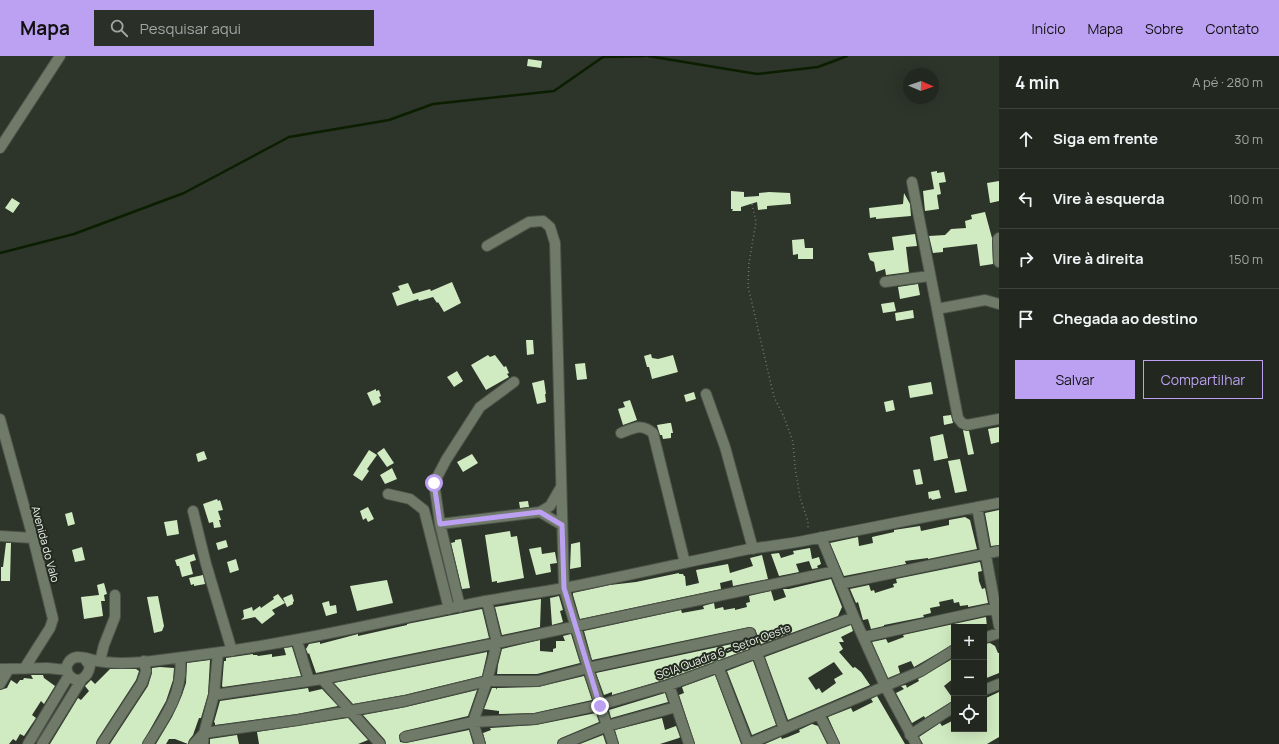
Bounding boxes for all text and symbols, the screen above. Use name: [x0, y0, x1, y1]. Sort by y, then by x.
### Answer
search box: [94, 10, 374, 46]
text: Mapa: [20, 15, 70, 41]
icon: search: [108, 17, 130, 39]
text: Pesquisar aqui: [140, 18, 241, 39]
text: Início: [1032, 19, 1065, 38]
text: Mapa: [1087, 19, 1123, 38]
text: Sobre: [1145, 19, 1183, 38]
text: Contato: [1205, 19, 1259, 38]
north arrow: [903, 68, 939, 104]
text: 4 min: [1015, 71, 1059, 94]
text: A pé · 280 m: [1192, 73, 1263, 91]
icon: ahead: [1015, 128, 1037, 150]
text: Siga em frente: [1053, 128, 1158, 149]
text: 30 m: [1234, 130, 1263, 148]
icon: left: [1015, 188, 1037, 210]
text: Vire à esquerda: [1053, 188, 1165, 209]
text: 100 m: [1228, 190, 1263, 208]
icon: right: [1015, 248, 1037, 270]
text: Vire à direita: [1053, 248, 1144, 269]
text: 150 m: [1229, 250, 1263, 268]
icon: arrive: [1015, 308, 1037, 330]
text: Chegada ao destino: [1053, 308, 1198, 329]
button: Salvar: [1015, 360, 1135, 399]
button: Compartilhar: [1143, 360, 1263, 399]
route start: [425, 474, 443, 492]
street label: Avenida do Valo: [29, 504, 64, 584]
street label: SCIA Quadra 6 - Setor Oeste: [654, 619, 793, 682]
map controls: [951, 624, 987, 732]
button: +: [951, 624, 987, 660]
button: −: [951, 660, 987, 696]
button: locate: [951, 696, 987, 732]
route end: [591, 697, 609, 715]

